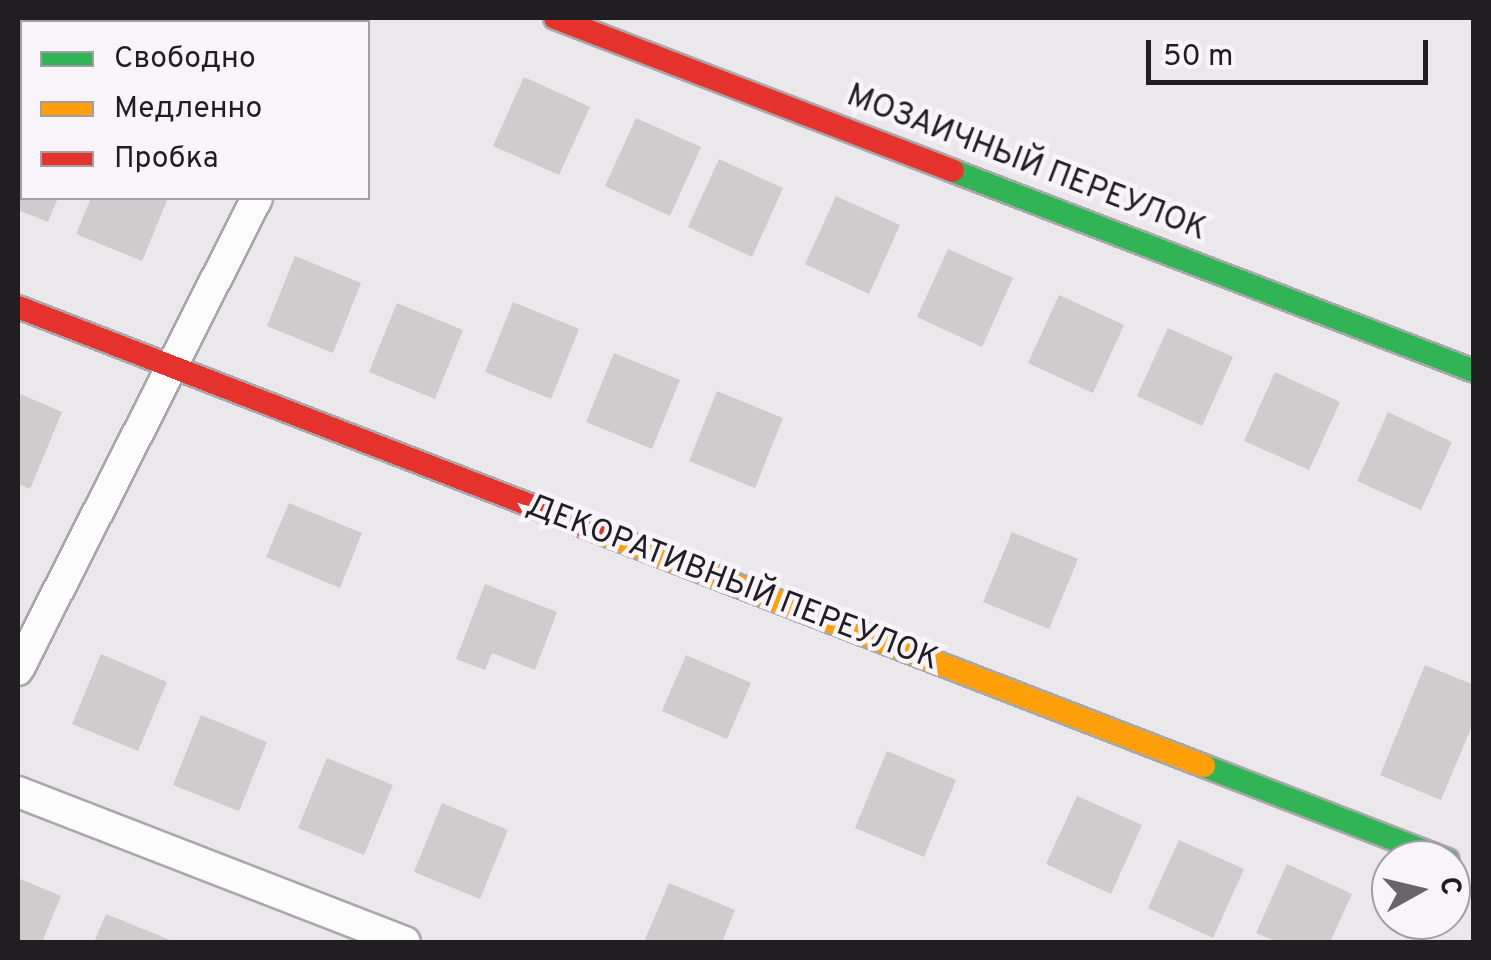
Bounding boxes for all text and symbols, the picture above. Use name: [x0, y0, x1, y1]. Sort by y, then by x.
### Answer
legend: [20, 20, 370, 200]
scale bar: [1151, 20, 1434, 82]
text: 50 m: [1163, 39, 1233, 76]
text: Свободно: [114, 41, 256, 78]
street label: МОЗАИЧНЫЙ ПЕРЕУЛОК: [841, 78, 1211, 250]
text: Медленно: [114, 91, 262, 128]
text: Пробка: [114, 141, 219, 178]
street label: ДЕКОРАТИВНЫЙ ПЕРЕУЛОК: [521, 488, 943, 680]
north arrow: [1371, 840, 1471, 940]
text: С: [1430, 875, 1468, 897]

